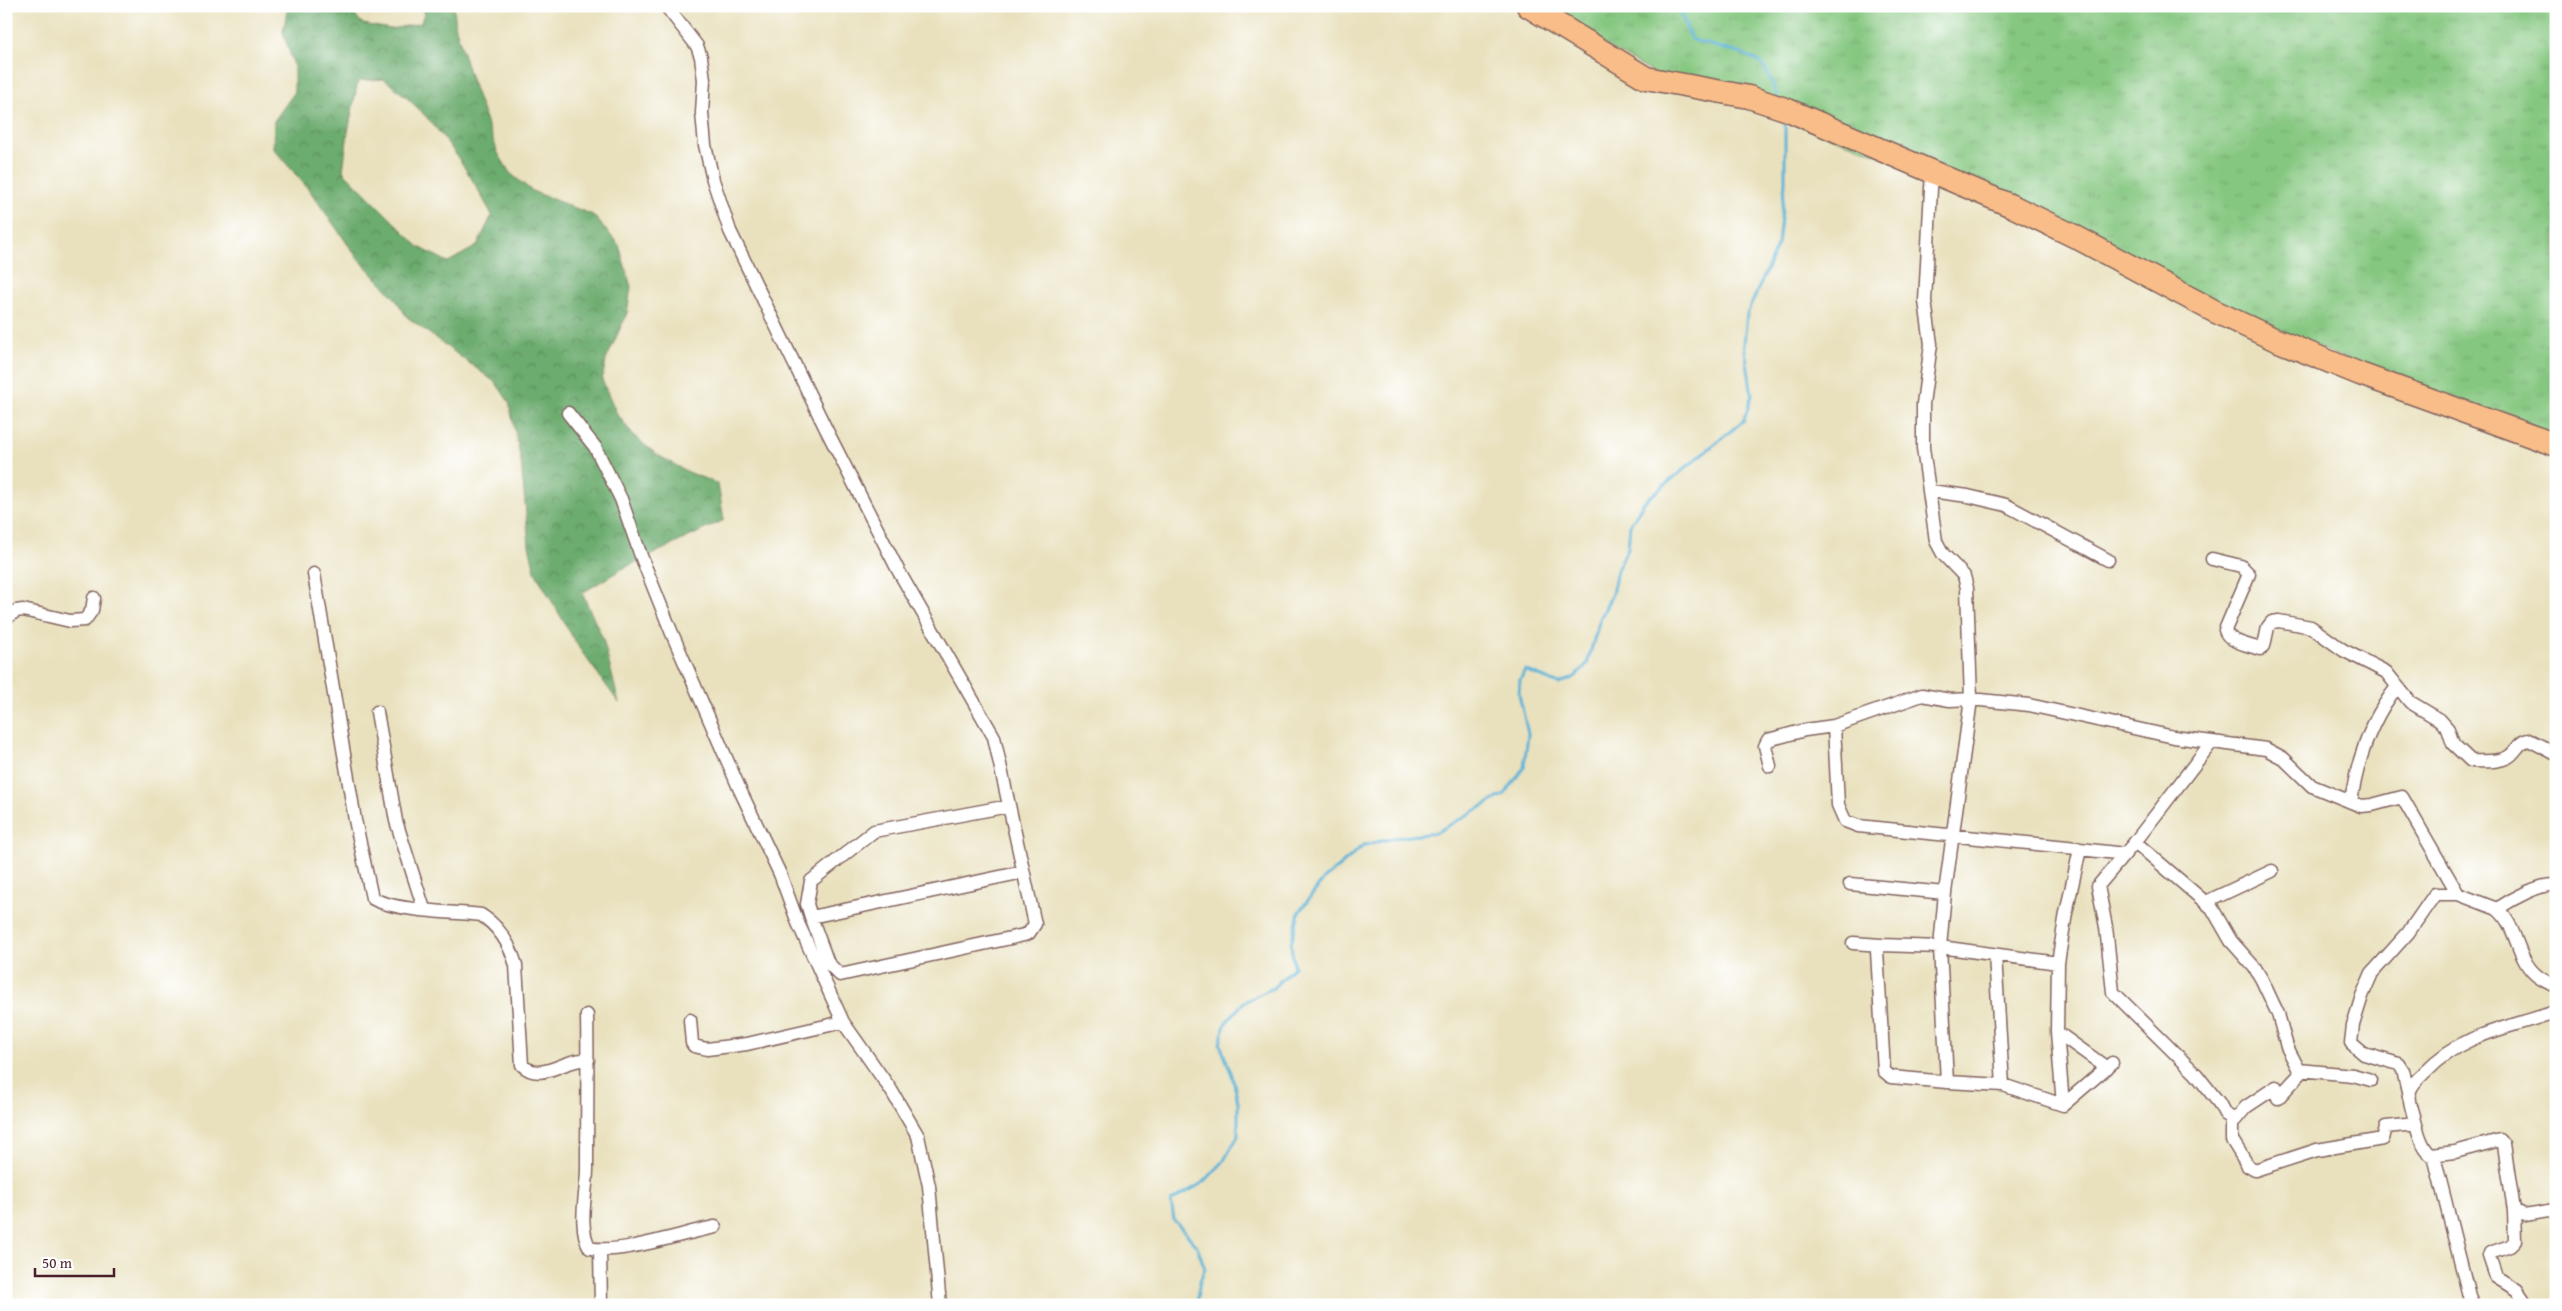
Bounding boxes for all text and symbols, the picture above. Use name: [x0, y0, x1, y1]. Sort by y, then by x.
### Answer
scale bar: [35, 1246, 114, 1278]
text: 50 m: [42, 1252, 73, 1273]

